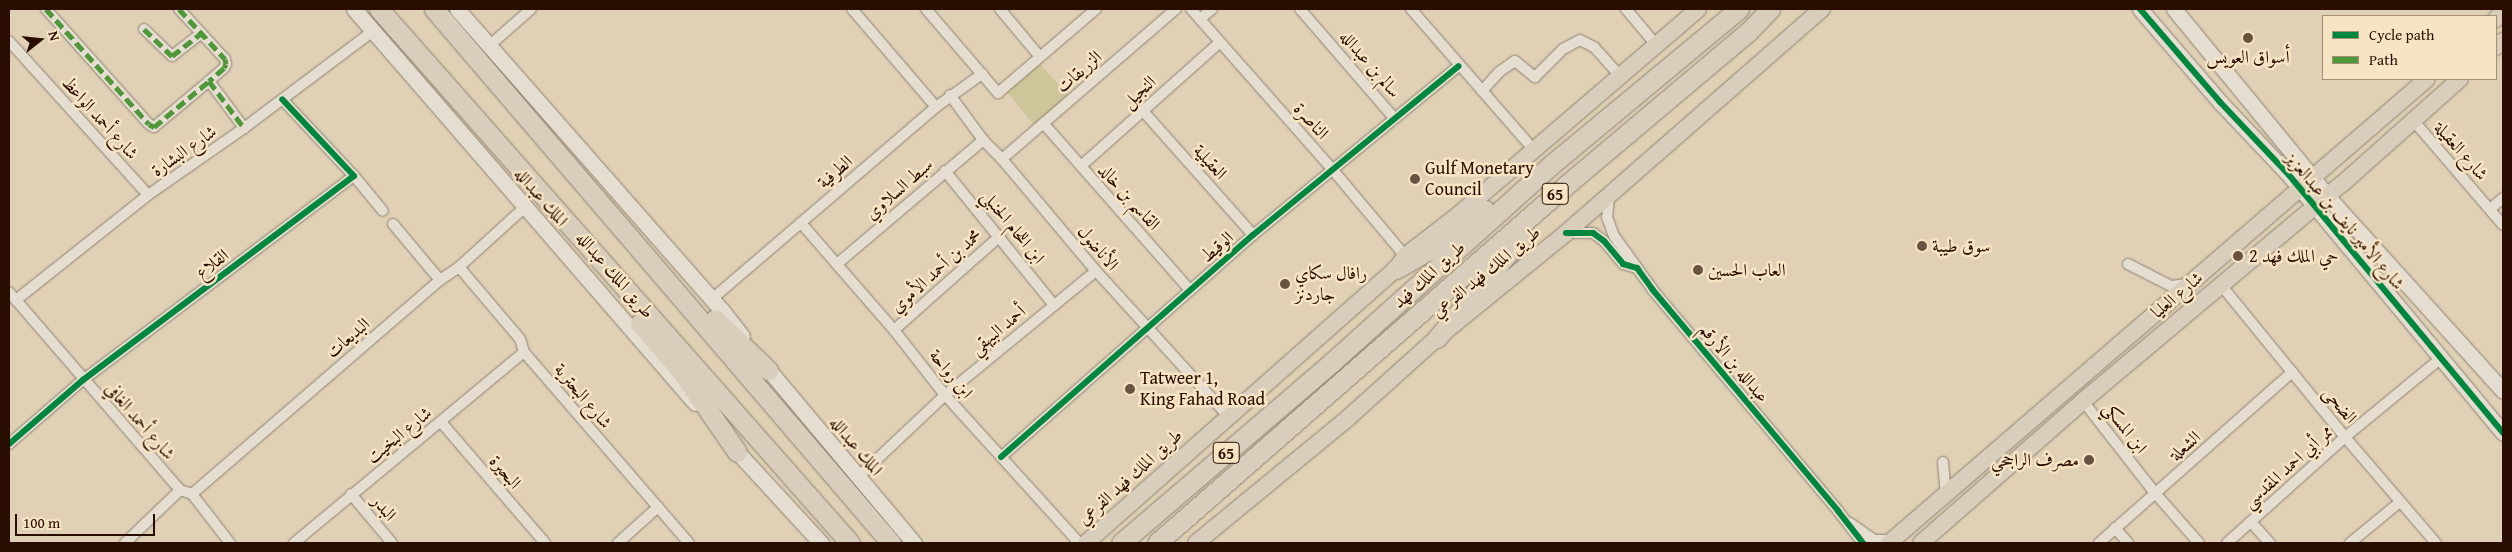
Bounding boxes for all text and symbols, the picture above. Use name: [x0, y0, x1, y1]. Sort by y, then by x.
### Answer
north arrow: [15, 15, 65, 65]
legend: [2322, 15, 2497, 80]
text: Cycle path: [2369, 24, 2435, 45]
street label: سالم بن عبدالله: [1335, 26, 1405, 102]
text: N: [44, 29, 65, 43]
marker: أسواق العويس: [2242, 32, 2254, 44]
street label: الزريقات: [1052, 46, 1106, 98]
place label: أسواق العويس: [2206, 46, 2290, 68]
text: Path: [2369, 49, 2398, 70]
street label: النجيل: [1118, 71, 1160, 113]
street label: شارع أحمد الواعظ: [57, 72, 143, 164]
street label: الناصرة: [1289, 98, 1333, 144]
street label: شارع العقيلة: [2430, 117, 2492, 185]
street label: شارع البشارة: [147, 121, 221, 181]
street label: العقيلية: [1189, 140, 1231, 184]
street label: شارع الأمير نايف بن عبدالعزيز: [2281, 148, 2409, 294]
street label: الطرفية: [813, 151, 857, 193]
street label: سبط السلاوي: [861, 154, 937, 224]
place label: Gulf Monetary Council: [1425, 158, 1534, 200]
street label: القاسم بن خالد: [1094, 159, 1164, 235]
street label: الملك عبدالله: [510, 163, 572, 231]
marker: Gulf Monetary Council: [1409, 173, 1421, 185]
road number: 65: [1541, 180, 1569, 208]
street label: ابن اللحام الحنبلي: [977, 186, 1049, 268]
street label: الأناضول: [1073, 221, 1123, 275]
street label: طريق الملك فهد الفرعي: [1427, 222, 1545, 322]
street label: محمد بن أحمد الأموي: [886, 224, 986, 318]
street label: طريق الملك عبدالله: [571, 227, 659, 323]
street label: الوقيط: [1196, 227, 1238, 267]
place label: سوق طيبة: [1932, 235, 1991, 257]
street label: طريق الملك فهد: [1388, 237, 1470, 313]
marker: سوق طيبة: [1916, 240, 1928, 252]
street label: القلاع: [191, 245, 233, 283]
place label: حي الملك فهد 2: [2249, 245, 2339, 267]
marker: حي الملك فهد 2: [2231, 249, 2245, 263]
place label: العاب الحسين: [1708, 259, 1786, 281]
place label: رافال سكاي جاردنز: [1295, 263, 1367, 306]
marker: العاب الحسين: [1692, 264, 1704, 276]
street label: شارع العليا: [2147, 267, 2207, 323]
marker: رافال سكاي جاردنز: [1279, 278, 1291, 290]
street label: أحمد البيهقي: [966, 301, 1030, 359]
street label: البديعات: [322, 313, 374, 363]
street label: عبدالله بن الأرقم: [1694, 319, 1774, 407]
street label: ابن رواحة: [925, 345, 977, 403]
street label: شارع البحترية: [549, 359, 617, 433]
place label: Tatweer 1, King Fahad Road: [1140, 368, 1265, 410]
street label: شارع أحمد الغافي: [100, 378, 180, 464]
street label: الضحى: [2319, 382, 2361, 428]
marker: Tatweer 1, King Fahad Road: [1124, 383, 1136, 395]
street label: ابن المسكي: [2098, 398, 2152, 458]
street label: شارع البخيت: [362, 402, 436, 468]
street label: الملك عبدالله: [825, 412, 887, 480]
street label: ممر أبي احمد المقدسي: [2238, 421, 2338, 513]
street label: طريق الملك فهد الفرعي: [1073, 424, 1187, 530]
street label: الشعلة: [2165, 426, 2205, 466]
road number: 65: [1212, 439, 1240, 466]
place label: مصرف الراجحي: [1991, 449, 2079, 471]
street label: البحيرة: [485, 451, 525, 493]
marker: مصرف الراجحي: [2083, 454, 2095, 466]
street label: البدر: [367, 491, 401, 525]
scale bar: [18, 504, 158, 536]
text: 100 m: [23, 512, 60, 533]

